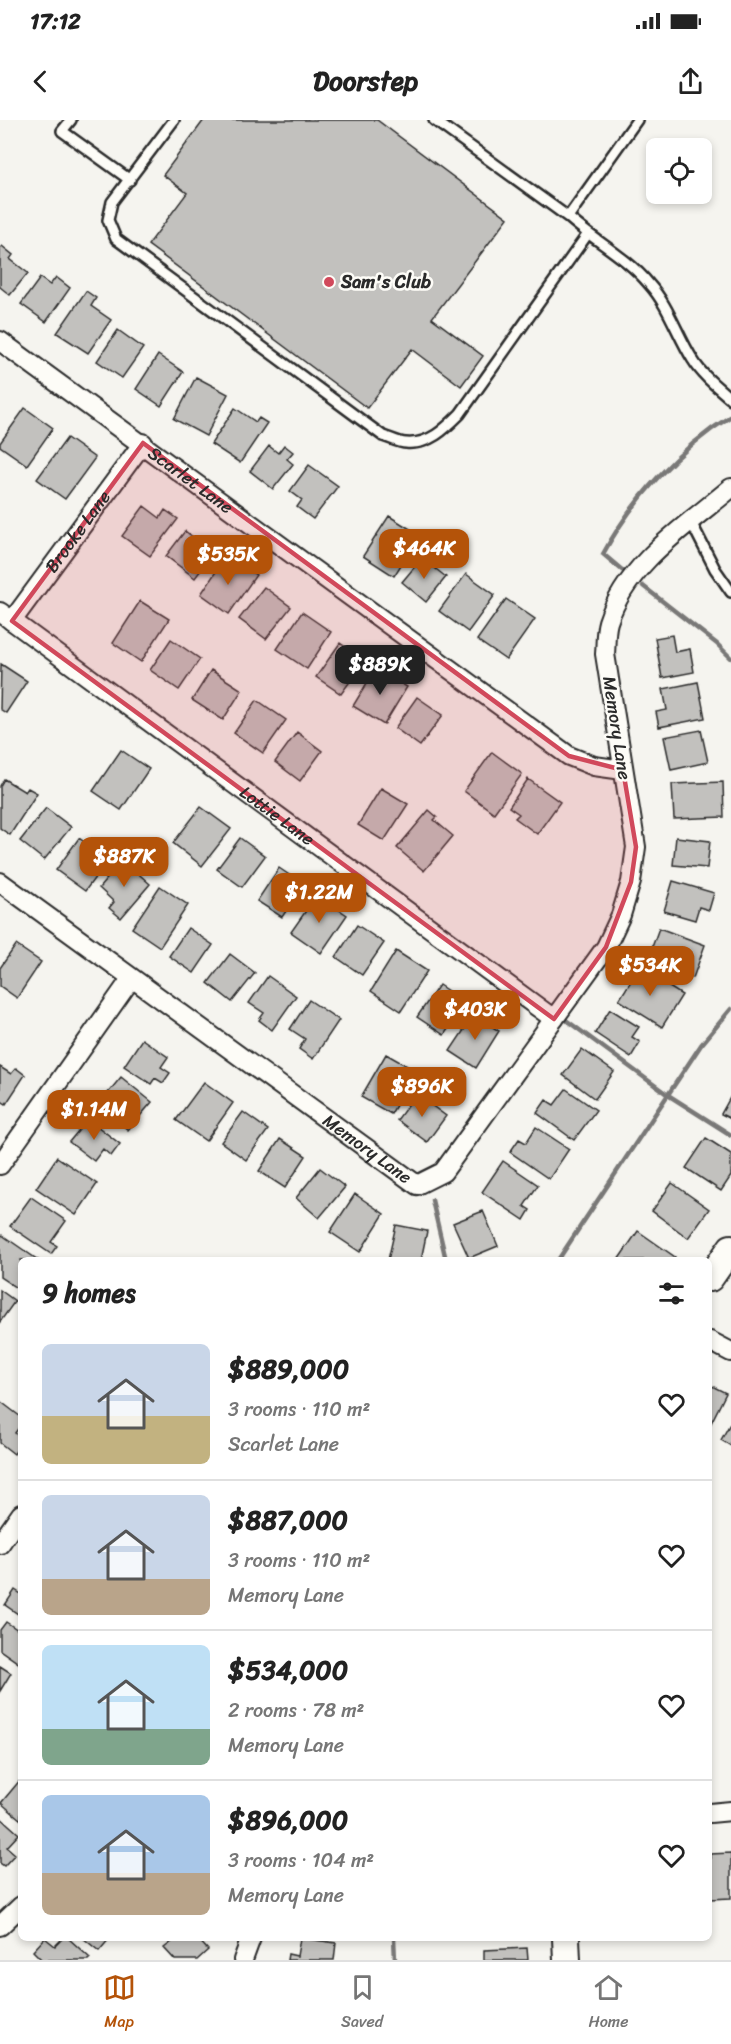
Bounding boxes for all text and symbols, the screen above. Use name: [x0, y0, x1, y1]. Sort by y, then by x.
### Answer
text: 17:12: [30, 2, 81, 41]
text: Doorstep: [313, 57, 418, 105]
icon: back: [24, 65, 57, 98]
icon: share: [674, 65, 707, 98]
map controls: [646, 138, 712, 204]
button: locate: [646, 138, 712, 204]
place label: Sam's Club: [340, 266, 431, 298]
marker: Sam's Club: [322, 275, 336, 289]
street label: Scarlet Lane: [141, 438, 241, 522]
street label: Brooke Lane: [36, 483, 119, 580]
pin: $464K: [382, 529, 466, 580]
text: $464K: [393, 531, 455, 566]
pin: $535K: [186, 535, 270, 586]
text: $535K: [197, 537, 259, 572]
pin: $889K: [338, 645, 422, 696]
text: $889K: [349, 647, 411, 682]
street label: Memory Lane: [593, 674, 641, 782]
street label: Lottie Lane: [233, 777, 322, 854]
pin: $887K: [82, 837, 166, 888]
text: $887K: [93, 839, 155, 874]
pin: $1.22M: [270, 873, 368, 924]
text: $1.22M: [285, 875, 353, 910]
pin: $534K: [608, 946, 692, 997]
text: $534K: [619, 948, 681, 983]
pin: $403K: [433, 990, 517, 1041]
text: $403K: [444, 992, 506, 1027]
pin: $896K: [380, 1067, 464, 1118]
text: $896K: [391, 1069, 453, 1104]
pin: $1.14M: [45, 1090, 143, 1141]
text: $1.14M: [61, 1092, 127, 1127]
street label: Memory Lane: [316, 1105, 419, 1193]
text: 9 homes: [42, 1270, 136, 1316]
icon: filters: [655, 1277, 688, 1310]
text: $889,000: [228, 1346, 349, 1392]
icon: home: [90, 1368, 162, 1440]
icon: heart: [655, 1388, 688, 1421]
text: 3 rooms · 110 m²: [228, 1392, 370, 1427]
text: Scarlet Lane: [228, 1427, 339, 1462]
text: $887,000: [228, 1497, 348, 1543]
icon: home: [90, 1519, 162, 1591]
icon: heart: [655, 1539, 688, 1572]
text: 3 rooms · 110 m²: [228, 1543, 370, 1578]
text: Memory Lane: [228, 1578, 344, 1613]
text: $534,000: [228, 1647, 348, 1693]
icon: home: [90, 1669, 162, 1741]
icon: heart: [655, 1689, 688, 1722]
text: 2 rooms · 78 m²: [228, 1693, 364, 1728]
text: Memory Lane: [228, 1728, 344, 1763]
text: $896,000: [228, 1797, 348, 1843]
icon: home: [90, 1819, 162, 1891]
icon: heart: [655, 1839, 688, 1872]
text: 3 rooms · 104 m²: [228, 1843, 374, 1878]
text: Memory Lane: [228, 1878, 344, 1913]
tab: Map: [103, 1971, 136, 2036]
tab: Saved: [341, 1971, 383, 2036]
tab: Home: [588, 1971, 628, 2036]

